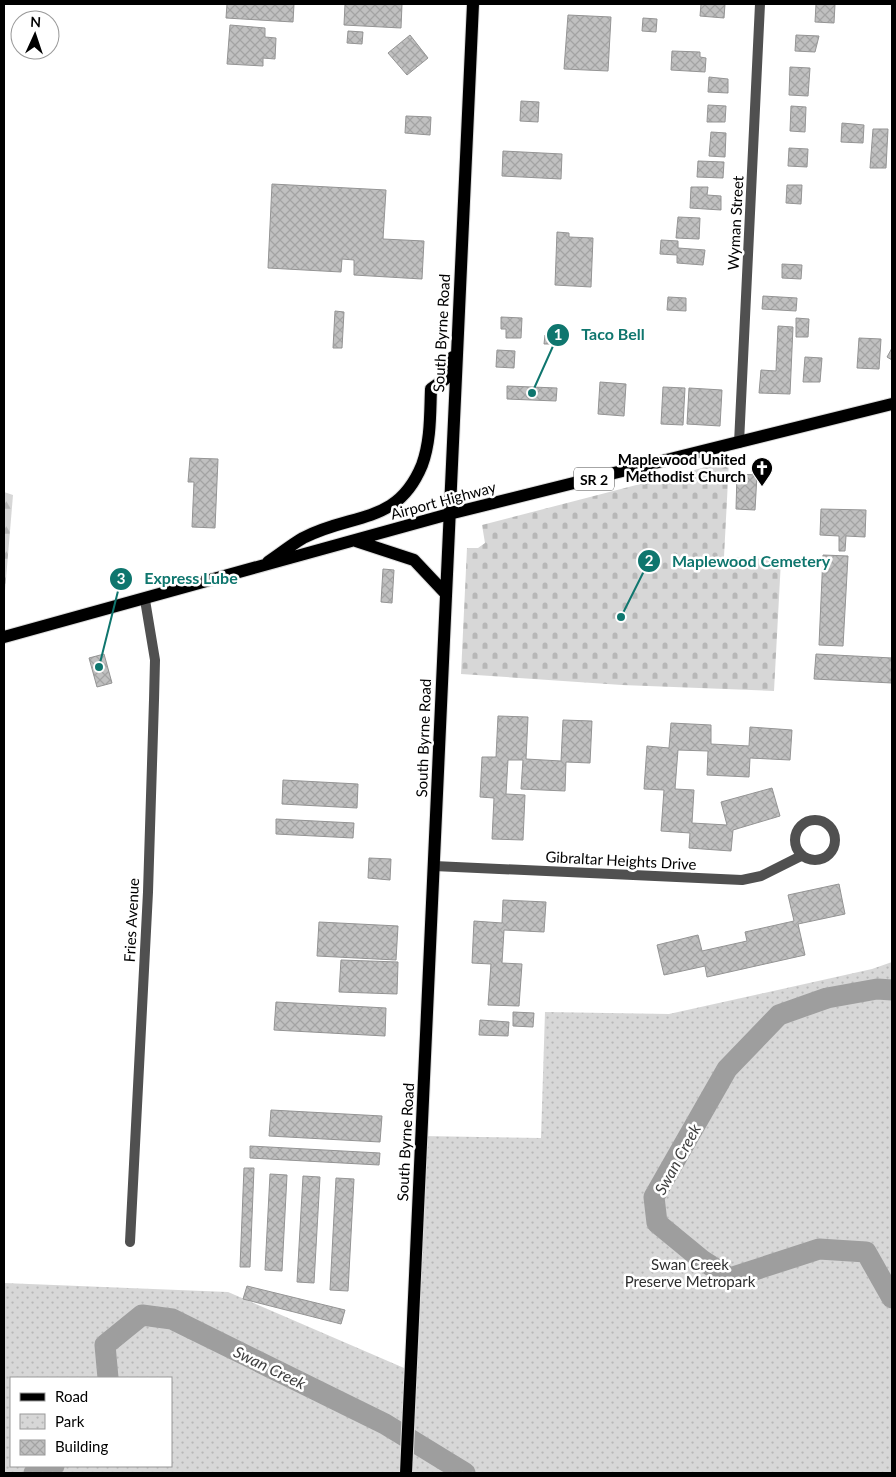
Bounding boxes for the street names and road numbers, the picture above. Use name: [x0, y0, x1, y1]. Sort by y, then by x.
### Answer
street label: Wyman Street: [724, 175, 746, 271]
street label: South Byrne Road: [429, 273, 453, 393]
road number: SR 2: [574, 468, 614, 490]
street label: Airport Highway: [388, 477, 498, 523]
street label: South Byrne Road: [412, 678, 434, 798]
street label: Gibraltar Heights Drive: [545, 847, 697, 873]
street label: Fries Avenue: [120, 877, 142, 963]
street label: South Byrne Road: [393, 1082, 417, 1202]

